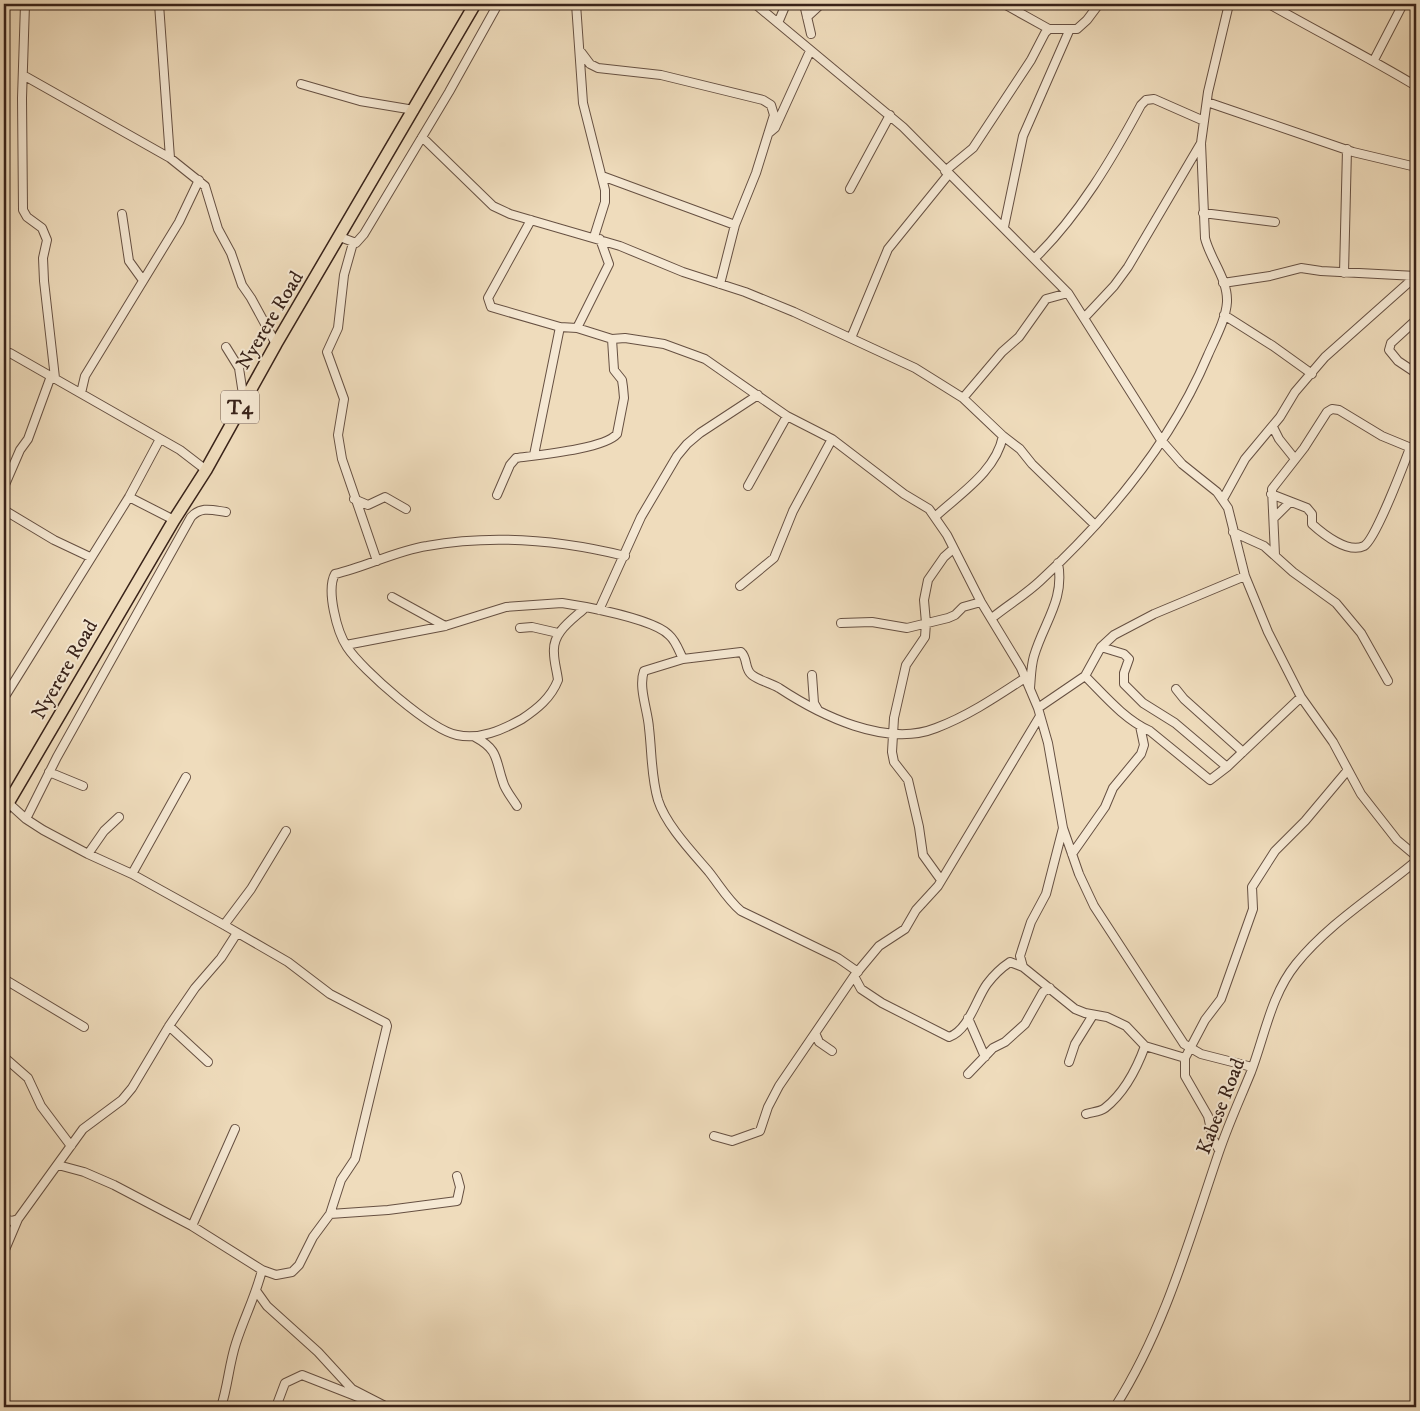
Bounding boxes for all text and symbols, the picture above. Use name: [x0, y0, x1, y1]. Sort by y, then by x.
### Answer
street label: Nyerere Road: [231, 267, 310, 375]
road number: T4: [221, 391, 259, 424]
street label: Nyerere Road: [27, 615, 104, 724]
street label: Kabese Road: [1192, 1055, 1251, 1158]

